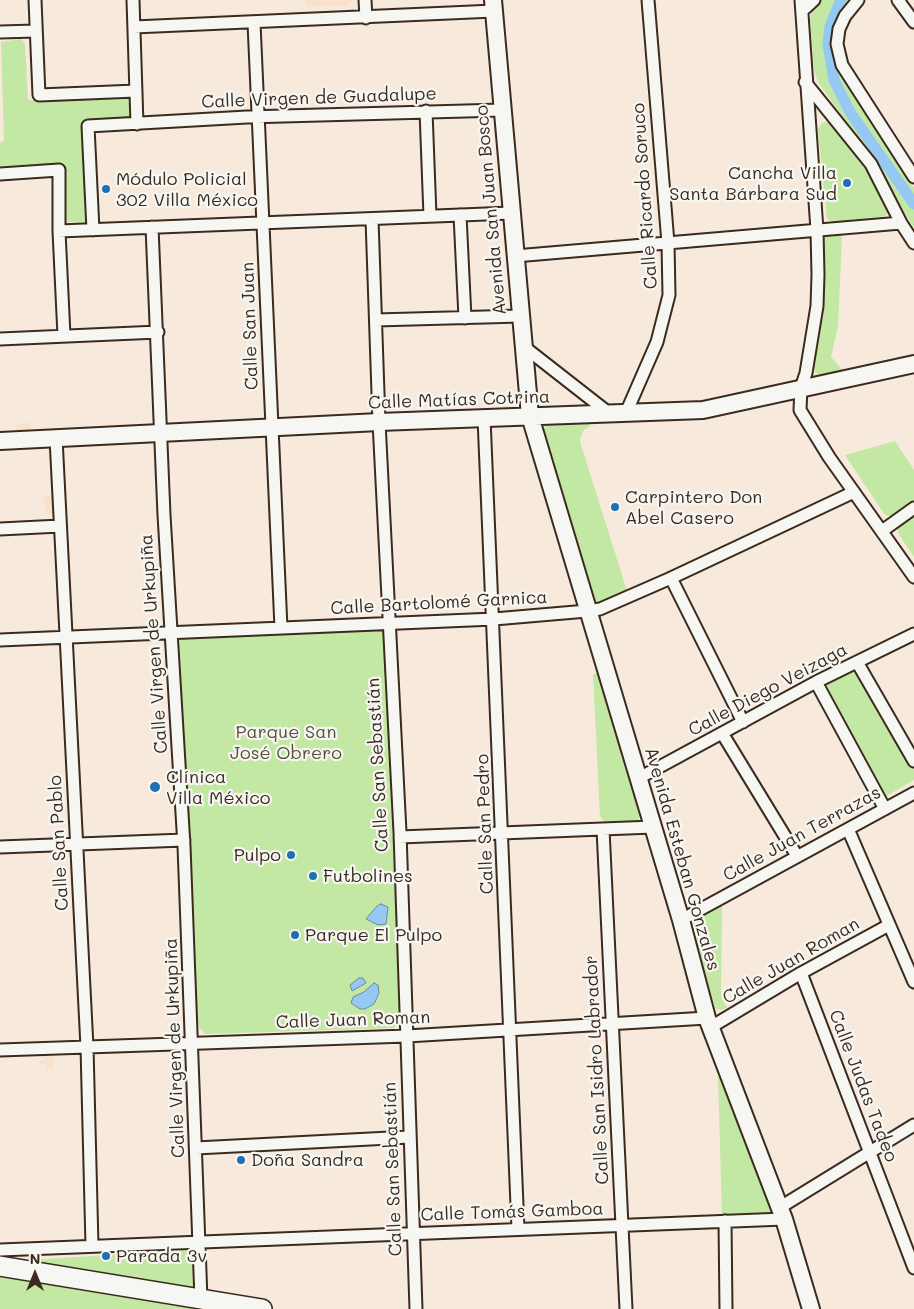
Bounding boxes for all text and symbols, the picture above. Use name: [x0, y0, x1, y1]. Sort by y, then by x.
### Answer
street label: Calle Virgen de Guadalupe: [201, 83, 437, 113]
street label: Calle Ricardo Soruco: [628, 102, 662, 290]
street label: Avenida San Juan Bosco: [471, 104, 511, 316]
place label: Cancha Villa Santa Bárbara Sud: [669, 162, 837, 204]
place label: Módulo Policial 302 Villa México: [116, 168, 258, 210]
marker: Cancha Villa Santa Bárbara Sud: [841, 177, 853, 189]
marker: Módulo Policial 302 Villa México: [100, 183, 112, 195]
street label: Calle San Juan: [237, 262, 263, 390]
street label: Calle Matías Cotrina: [368, 386, 550, 414]
place label: Carpintero Don Abel Casero: [625, 486, 762, 528]
marker: Carpintero Don Abel Casero: [609, 501, 621, 513]
street label: Calle Virgen de Urkupiña: [136, 534, 172, 754]
street label: Calle Bartolomé Garnica: [330, 587, 548, 619]
street label: Calle Diego Veizaga: [685, 639, 851, 741]
street label: Calle San Sebastián: [363, 677, 393, 853]
park label: Parque San José Obrero: [230, 721, 342, 764]
street label: Avenida Esteban Gonzales: [640, 745, 724, 973]
street label: Calle San Pedro: [472, 753, 498, 895]
place label: Clínica Villa México: [166, 766, 271, 809]
street label: Calle San Pablo: [45, 775, 73, 911]
marker: Clínica Villa México: [148, 780, 162, 794]
street label: Calle Juan Terrazas: [719, 782, 885, 886]
place label: Pulpo: [234, 844, 281, 866]
marker: Pulpo: [285, 849, 297, 861]
place label: Futbolines: [323, 865, 413, 887]
marker: Futbolines: [307, 870, 319, 882]
street label: Calle Juan Roman: [719, 913, 863, 1009]
place label: Parque El Pulpo: [305, 924, 442, 946]
marker: Parque El Pulpo: [289, 929, 301, 941]
street label: Calle Virgen de Urkupiña: [160, 938, 190, 1158]
street label: Calle San Isidro Labrador: [580, 955, 614, 1185]
street label: Calle Juan Roman: [275, 1007, 431, 1033]
street label: Calle Judas Tadeo: [824, 1007, 902, 1165]
street label: Calle San Sebastián: [379, 1081, 407, 1257]
place label: Doña Sandra: [251, 1149, 364, 1171]
marker: Doña Sandra: [235, 1154, 247, 1166]
street label: Calle Tomás Gamboa: [420, 1198, 604, 1226]
place label: Parada 3v: [116, 1245, 207, 1267]
north arrow: [10, 1249, 60, 1299]
text: N: [30, 1249, 40, 1268]
marker: Parada 3v: [100, 1250, 112, 1262]

